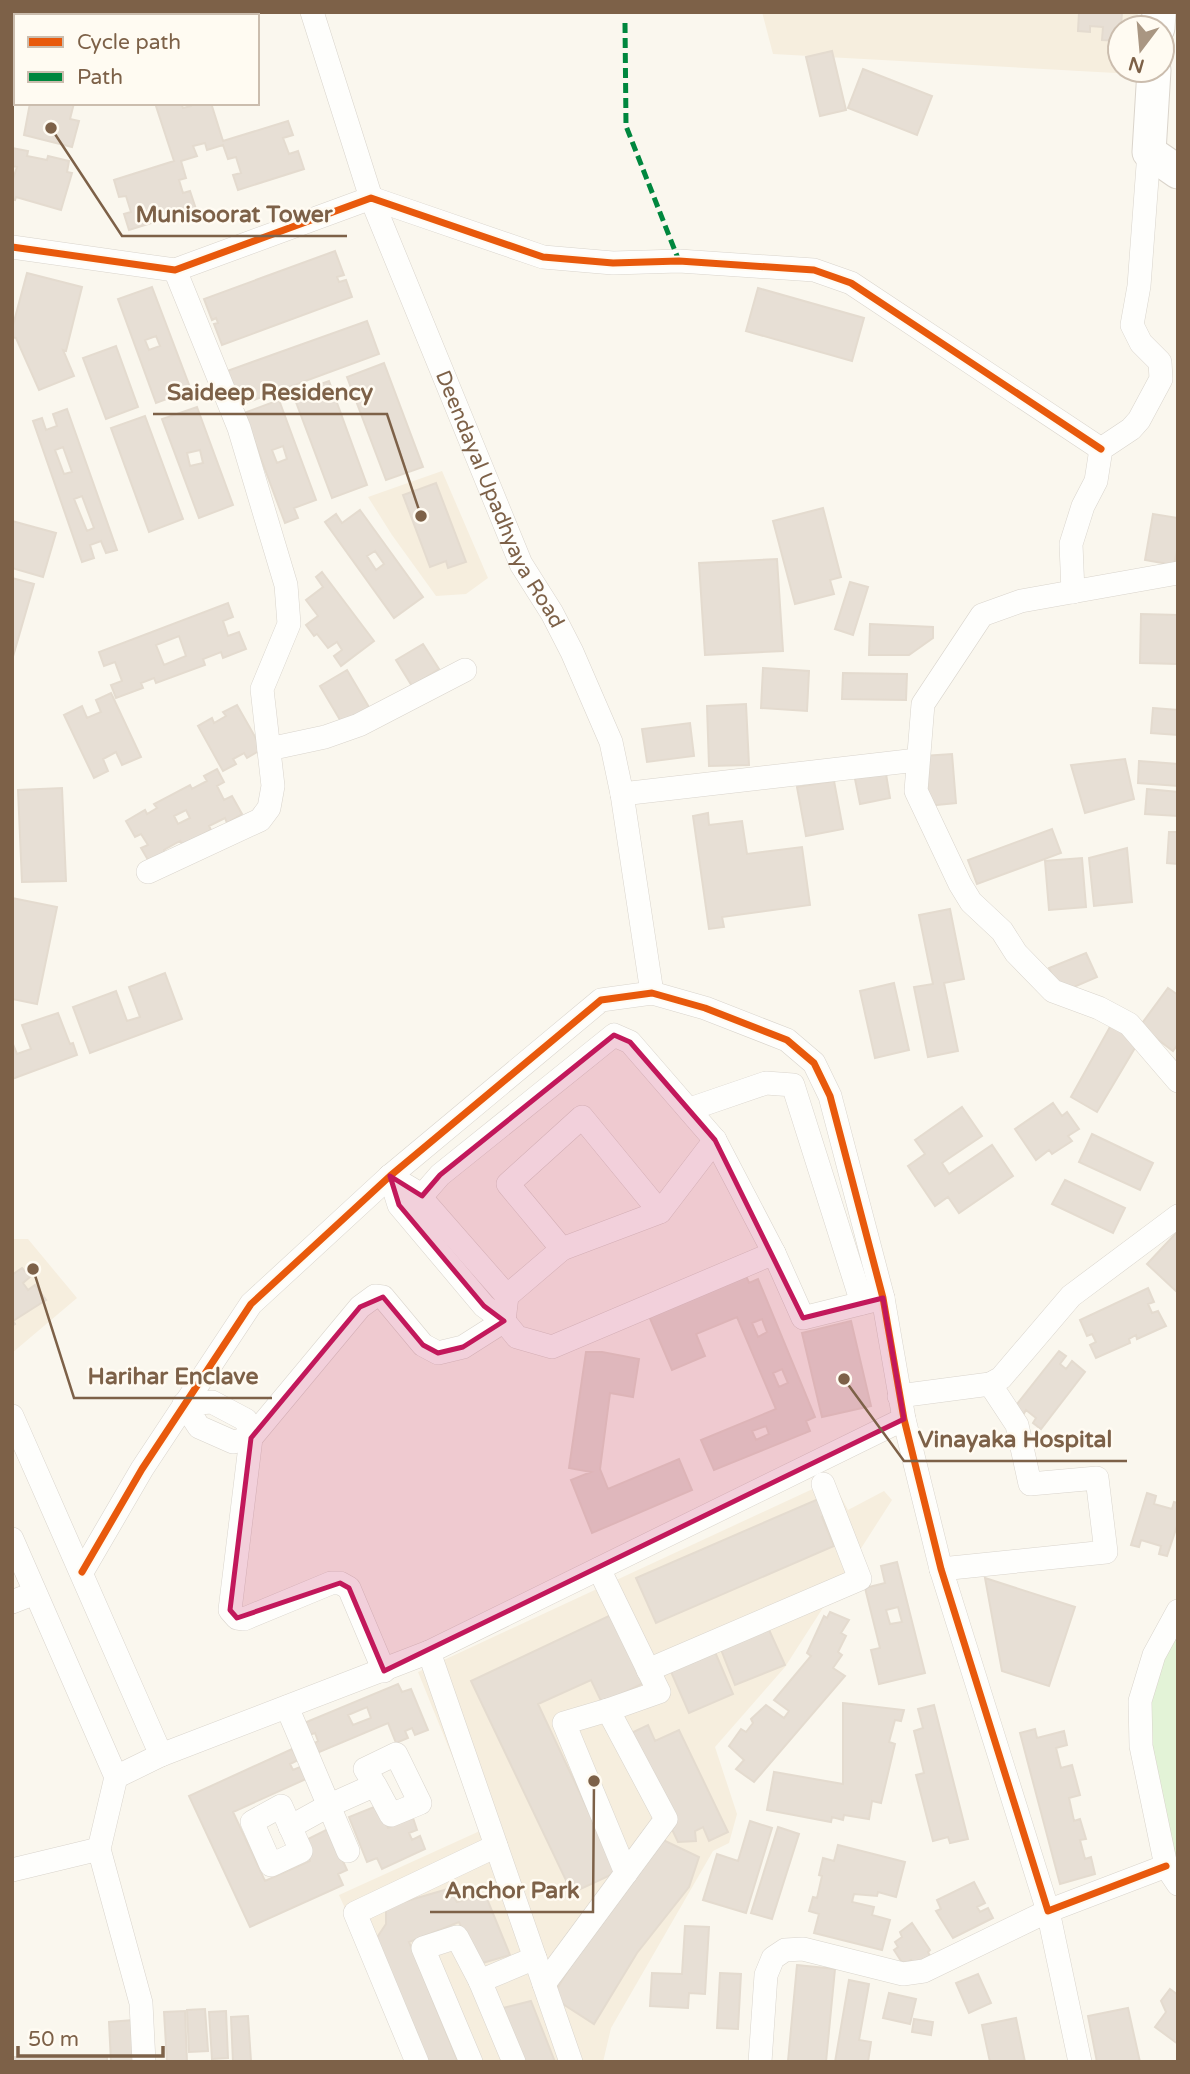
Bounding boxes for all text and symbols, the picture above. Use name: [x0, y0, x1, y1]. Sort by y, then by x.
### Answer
legend: [14, 14, 259, 105]
north arrow: [1106, 14, 1176, 84]
text: Cycle path: [77, 30, 181, 55]
text: N: [1126, 52, 1147, 77]
text: Path: [77, 65, 123, 90]
callout: Munisoorat Tower: [122, 192, 347, 236]
text: Munisoorat Tower: [135, 201, 334, 229]
street label: Deendayal Upadhyaya Road: [430, 367, 570, 632]
callout: Saideep Residency: [153, 370, 387, 414]
text: Saideep Residency: [167, 379, 374, 407]
callout: Harihar Enclave: [74, 1354, 272, 1398]
text: Harihar Enclave: [88, 1363, 258, 1391]
callout: Vinayaka Hospital: [904, 1417, 1127, 1461]
text: Vinayaka Hospital: [918, 1426, 1112, 1454]
callout: Anchor Park: [430, 1868, 593, 1912]
text: Anchor Park: [444, 1877, 580, 1905]
scale bar: [18, 2014, 163, 2058]
text: 50 m: [28, 2027, 79, 2052]

